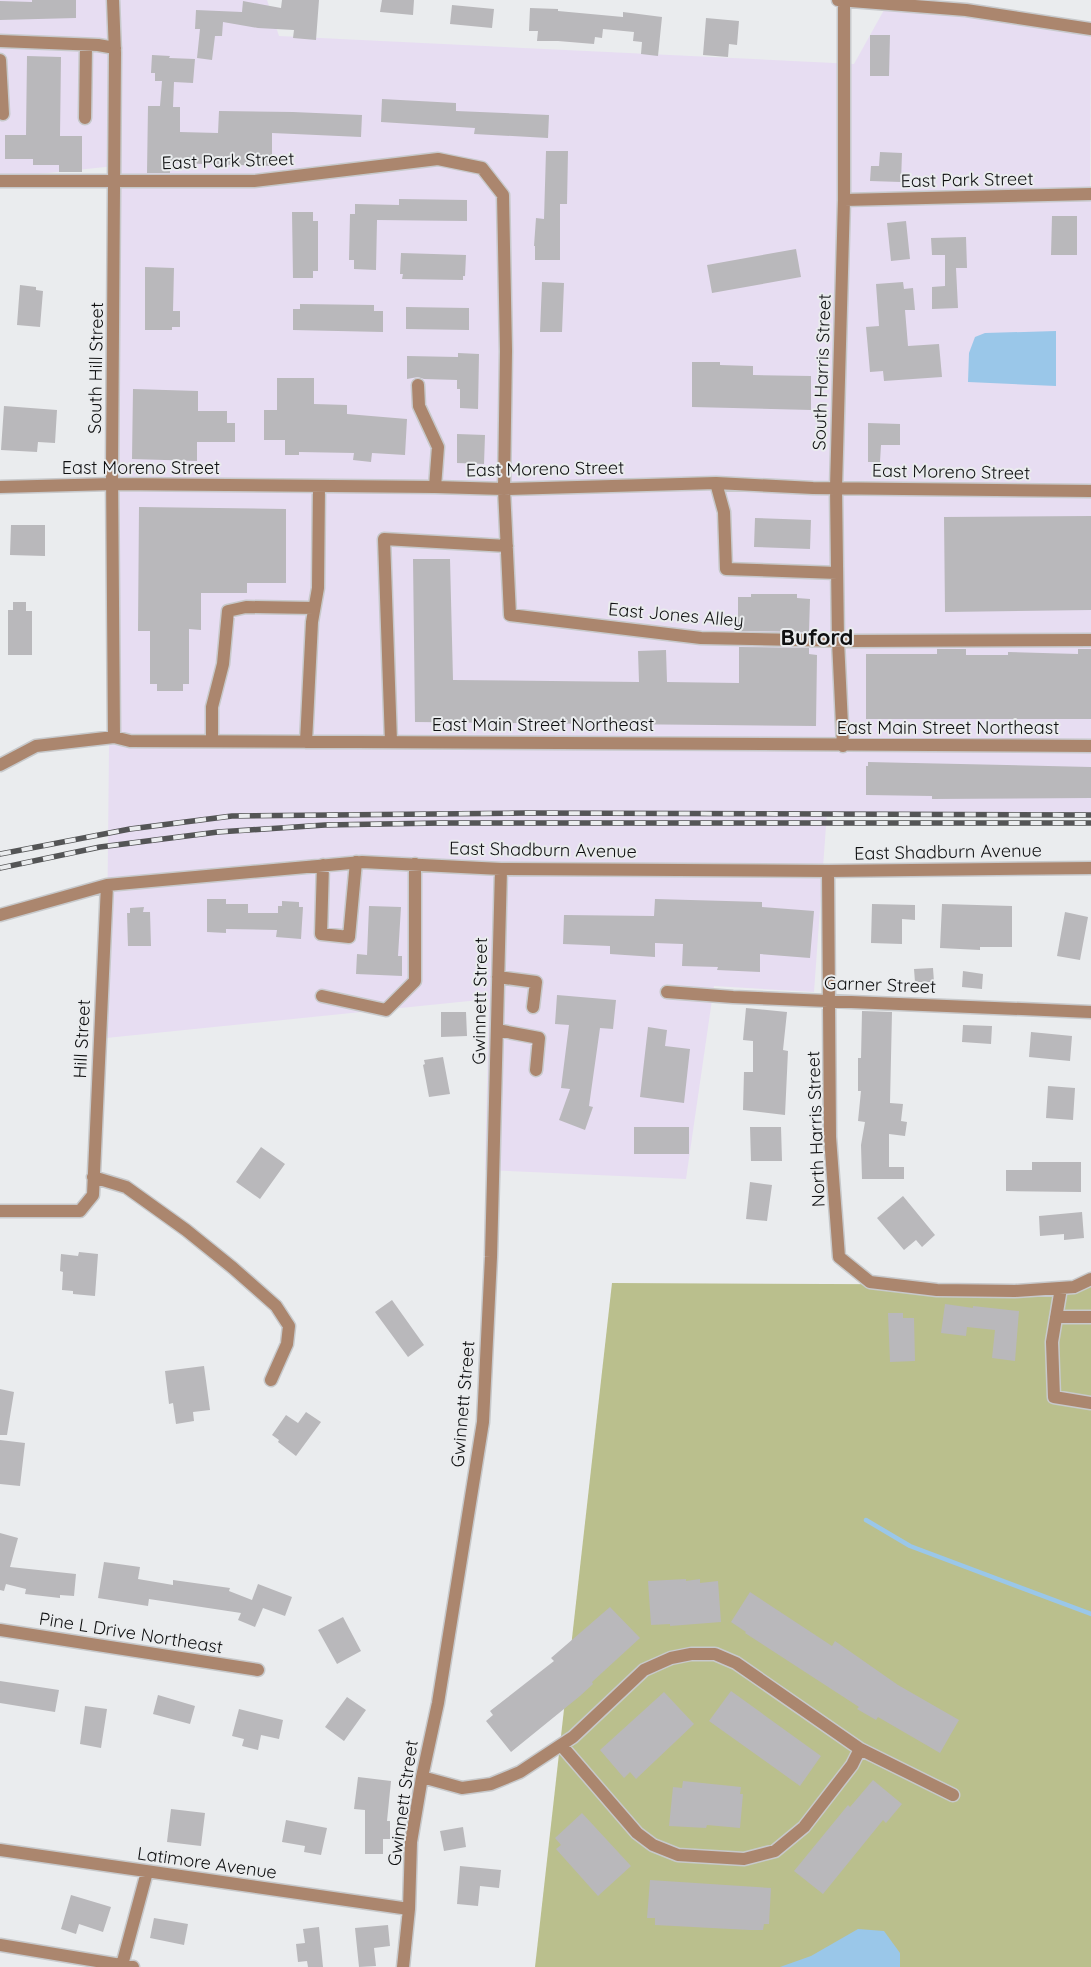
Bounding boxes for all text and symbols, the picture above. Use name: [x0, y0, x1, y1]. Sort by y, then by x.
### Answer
street label: East Park Street: [161, 147, 295, 174]
street label: East Park Street: [900, 167, 1034, 192]
street label: South Harris Street: [807, 293, 836, 451]
street label: South Hill Street: [83, 302, 108, 434]
street label: East Moreno Street: [62, 456, 220, 479]
street label: East Moreno Street: [466, 456, 624, 481]
street label: East Moreno Street: [872, 459, 1030, 484]
street label: East Jones Alley: [607, 597, 745, 632]
district label: Buford: [781, 623, 853, 651]
street label: East Main Street Northeast: [432, 713, 654, 736]
street label: East Main Street Northeast: [837, 716, 1059, 739]
street label: East Shadburn Avenue: [449, 836, 637, 863]
street label: East Shadburn Avenue: [854, 838, 1042, 865]
street label: Gwinnett Street: [467, 937, 492, 1065]
street label: Garner Street: [824, 971, 936, 998]
street label: Hill Street: [68, 999, 95, 1079]
street label: North Harris Street: [801, 1051, 830, 1208]
street label: Gwinnett Street: [446, 1340, 480, 1468]
street label: Pine L Drive Northeast: [38, 1607, 225, 1658]
street label: Gwinnett Street: [382, 1738, 423, 1868]
street label: Latimore Avenue: [136, 1841, 278, 1884]

